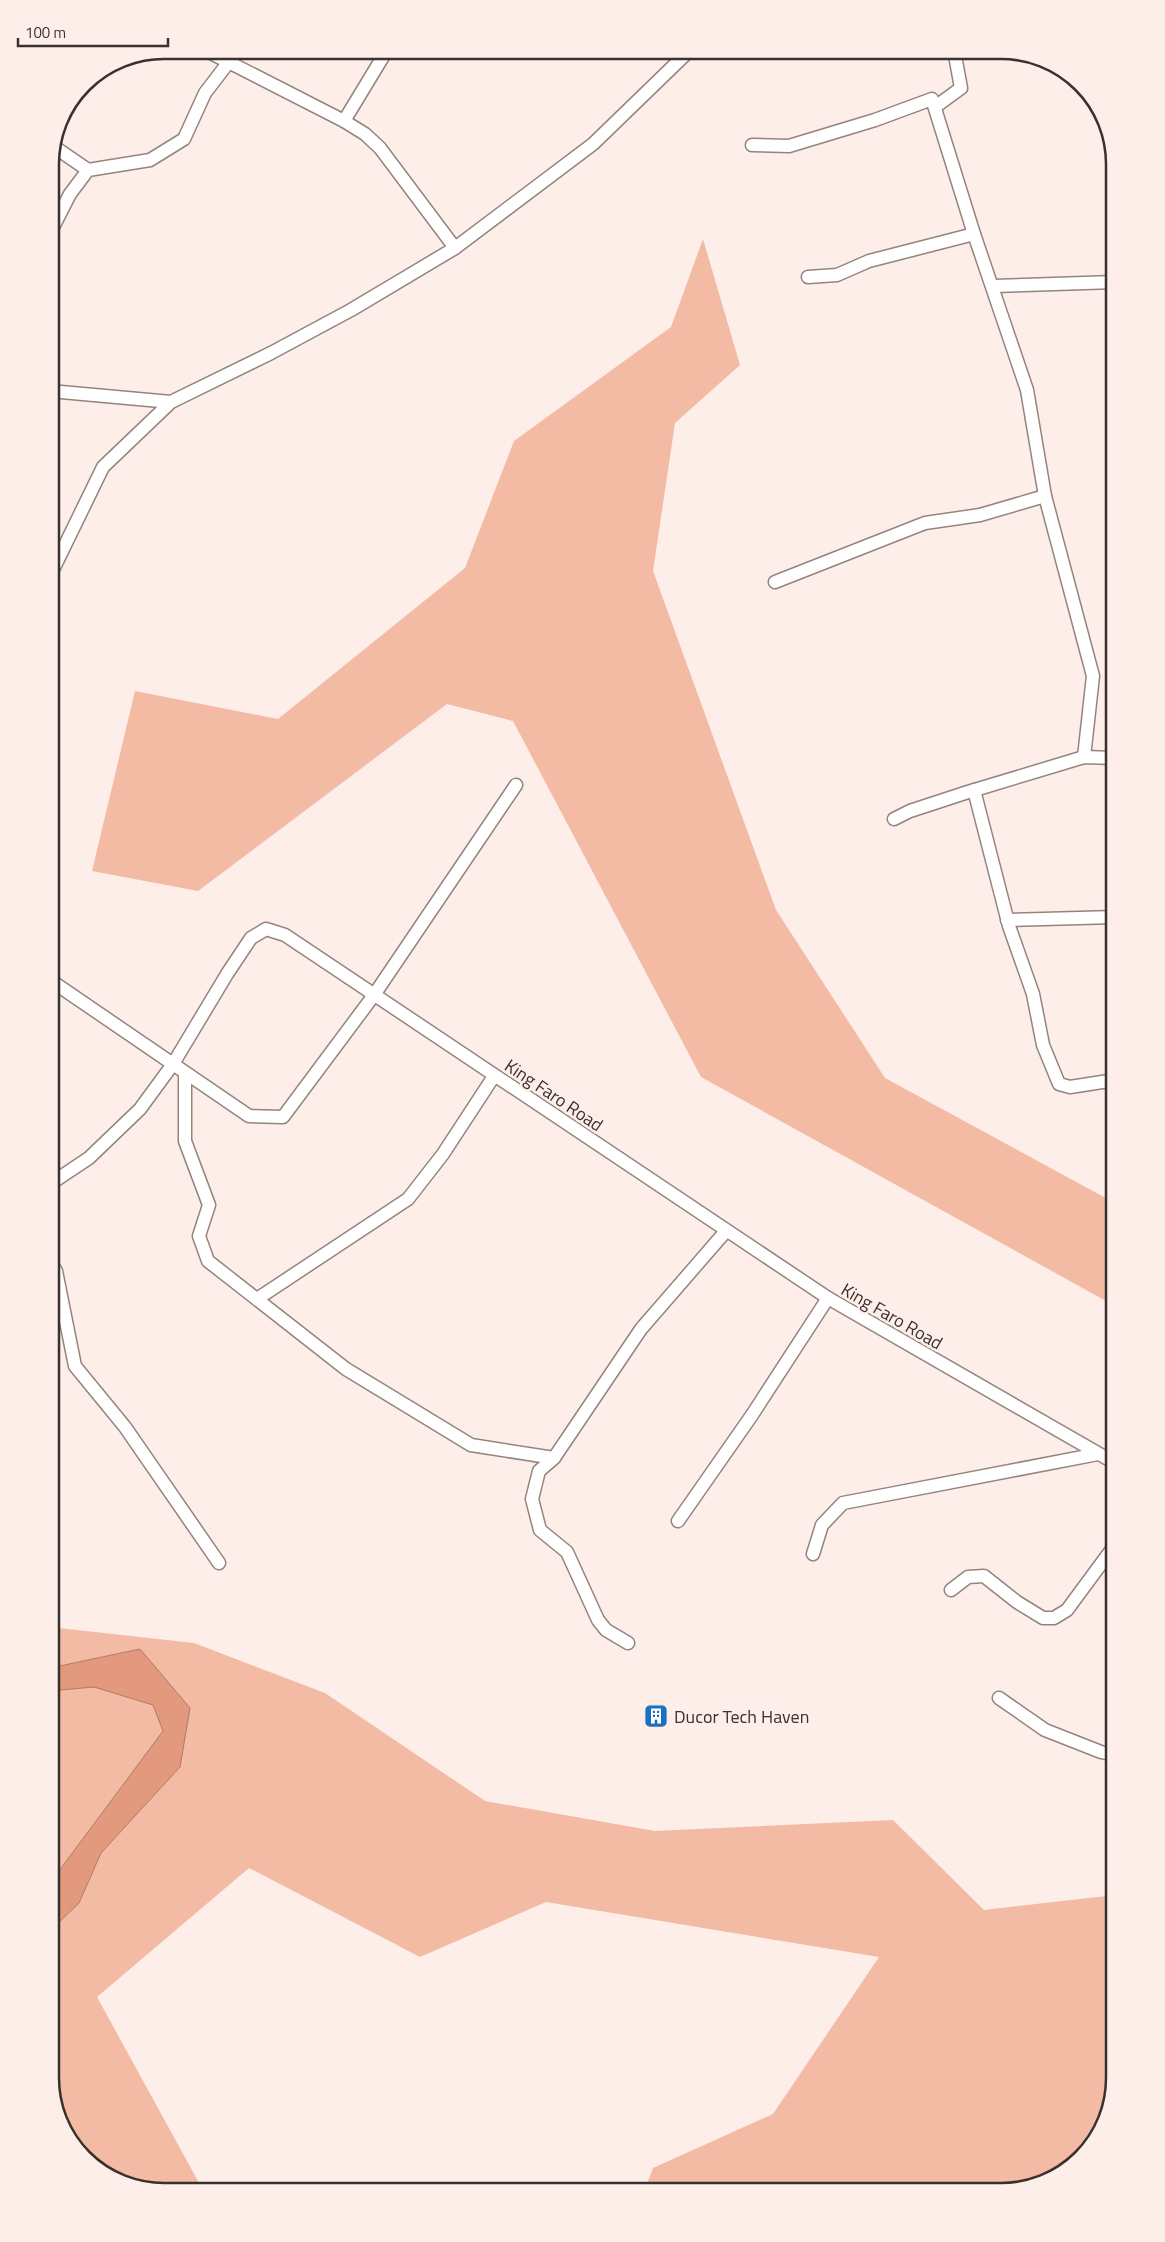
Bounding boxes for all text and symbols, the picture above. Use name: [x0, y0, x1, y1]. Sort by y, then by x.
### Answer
scale bar: [18, 15, 168, 47]
text: 100 m: [25, 21, 66, 44]
street label: King Faro Road: [499, 1052, 609, 1138]
street label: King Faro Road: [836, 1276, 948, 1356]
building icon: Ducor Tech Haven: [643, 1703, 669, 1729]
place label: Ducor Tech Haven: [674, 1703, 809, 1730]

